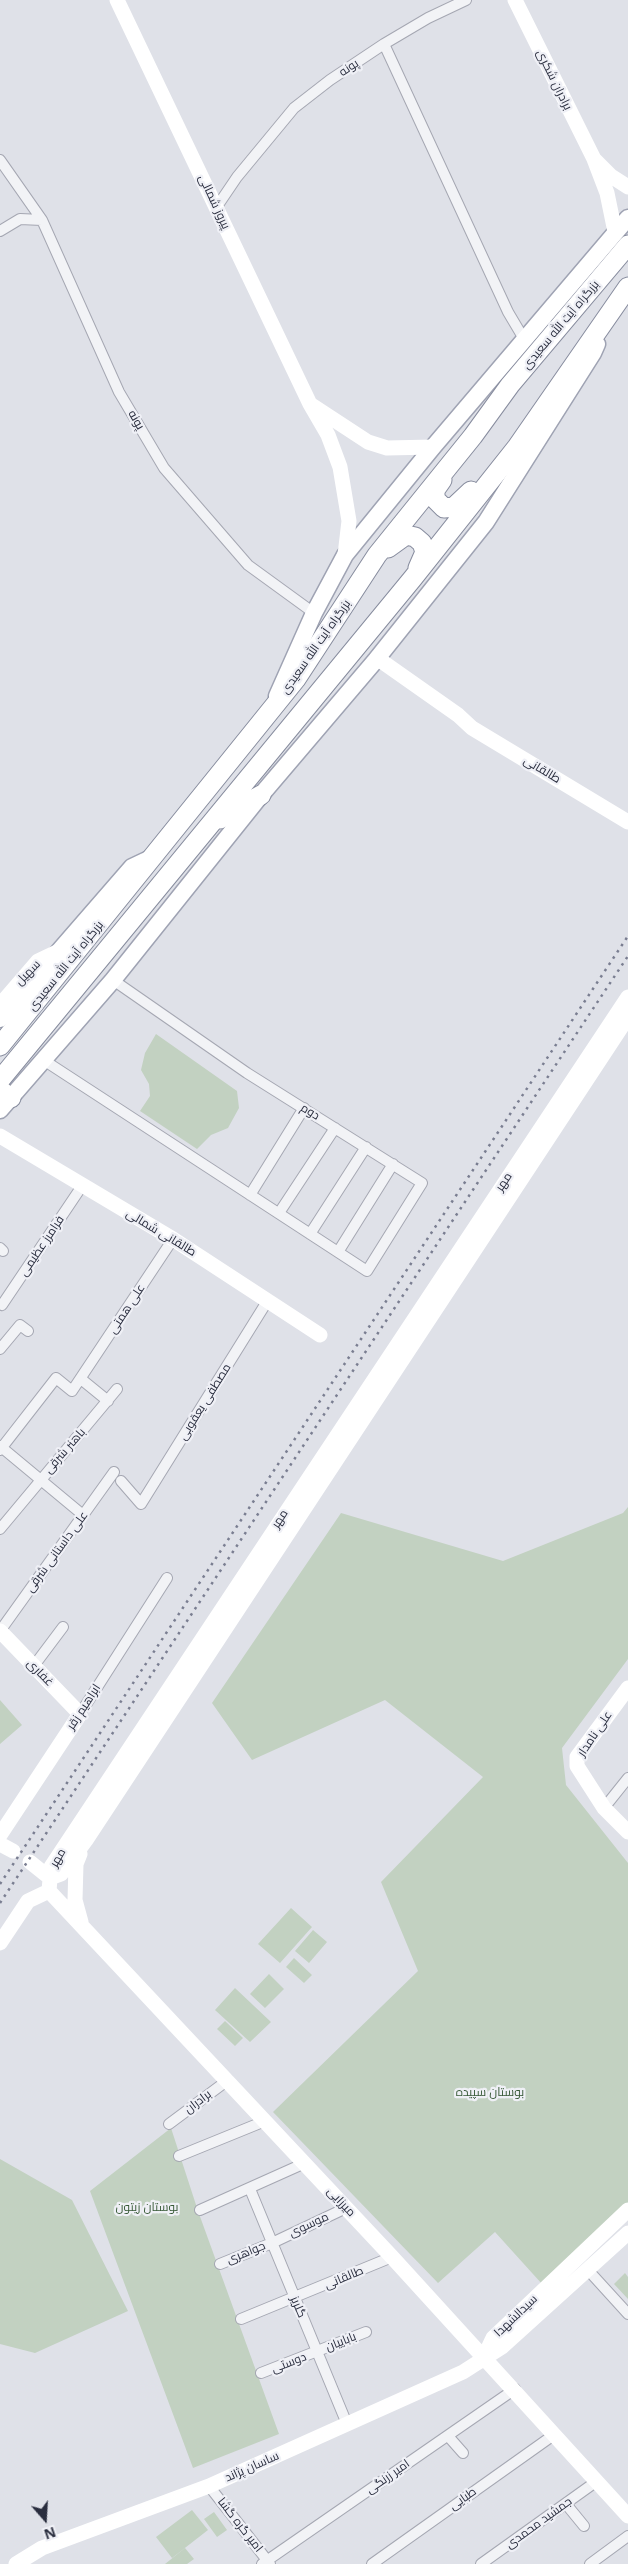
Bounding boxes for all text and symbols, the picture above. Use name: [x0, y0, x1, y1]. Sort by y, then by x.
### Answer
street label: برادران شکری: [533, 47, 575, 113]
street label: پونه: [337, 56, 361, 80]
street label: پیروز شمالی: [195, 172, 233, 232]
street label: بزرگراه آیت الله سعیدی: [520, 278, 602, 372]
street label: پونه: [125, 408, 147, 432]
street label: بزرگراه آیت الله سعیدی: [278, 597, 354, 697]
street label: طالقانی: [521, 753, 563, 787]
street label: بزرگراه آیت الله سعیدی: [25, 918, 107, 1014]
street label: سهیل: [12, 957, 44, 989]
street label: دوم: [298, 1101, 322, 1123]
street label: مهر: [493, 1170, 515, 1194]
street label: طالقانی شمالی: [123, 1206, 199, 1260]
street label: فرامرز عظیمی: [16, 1213, 68, 1279]
street label: علی همتی: [106, 1281, 148, 1337]
street label: مصطفی یعقوبی: [176, 1361, 234, 1443]
street label: باهنر شرقی: [41, 1425, 89, 1477]
street label: مهر: [269, 1507, 291, 1531]
street label: علی داستانی شرقی: [23, 1509, 91, 1595]
street label: غفاری: [24, 1656, 56, 1690]
street label: ابراهیم زقر: [64, 1682, 104, 1732]
street label: علی نامدار: [575, 1709, 615, 1759]
street label: مهر: [47, 1846, 69, 1870]
park label: بوستان سپیده: [456, 2086, 524, 2100]
street label: برادران: [182, 2087, 214, 2117]
street label: میرزایی: [324, 2184, 358, 2220]
park label: بوستان زیتون: [115, 2201, 179, 2215]
street label: موسوی: [287, 2210, 331, 2240]
street label: جواهری: [224, 2239, 268, 2267]
street label: طالقانی: [322, 2263, 366, 2293]
street label: سیدالشهدا: [491, 2292, 541, 2340]
street label: گلریز: [287, 2294, 309, 2320]
street label: باباییان: [324, 2329, 358, 2355]
street label: دوستی: [269, 2350, 309, 2376]
street label: ساسان پژاند: [223, 2449, 281, 2485]
street label: امیر زرنگی: [363, 2457, 413, 2497]
street label: طبایی: [447, 2485, 479, 2513]
north arrow: [20, 2494, 70, 2544]
street label: جمشید محمدی: [503, 2494, 575, 2552]
street label: امیر گره گشا: [214, 2495, 266, 2555]
text: N: [42, 2523, 59, 2544]

